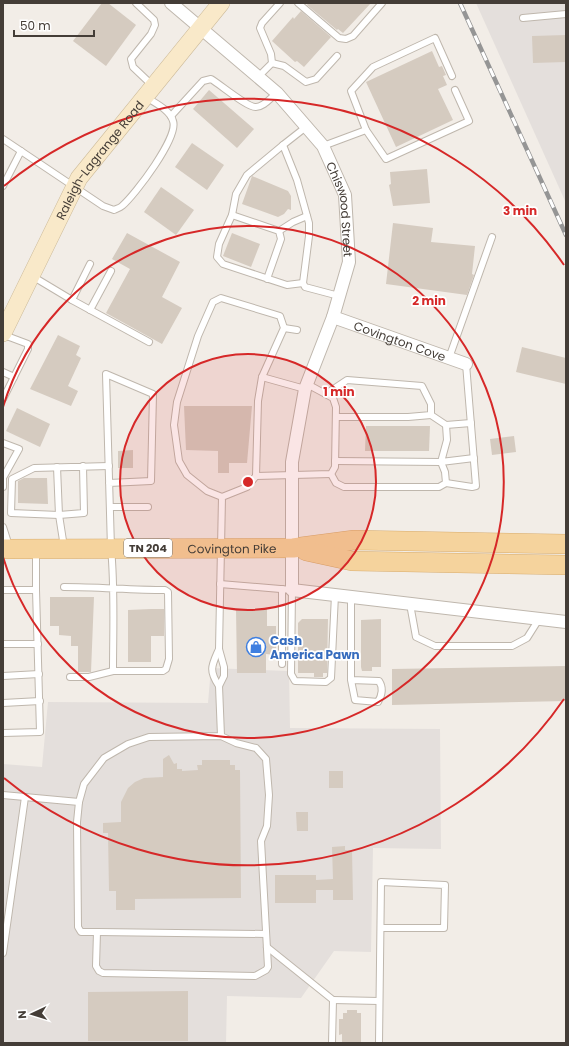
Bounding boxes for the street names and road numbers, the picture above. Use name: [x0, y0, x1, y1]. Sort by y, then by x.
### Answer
street label: Raleigh-Lagrange Road: [52, 97, 147, 222]
street label: Chiswood Street: [323, 159, 357, 257]
street label: Covington Cove: [352, 317, 448, 365]
road number: TN 204: [124, 539, 172, 557]
street label: Covington Pike: [187, 540, 277, 557]

